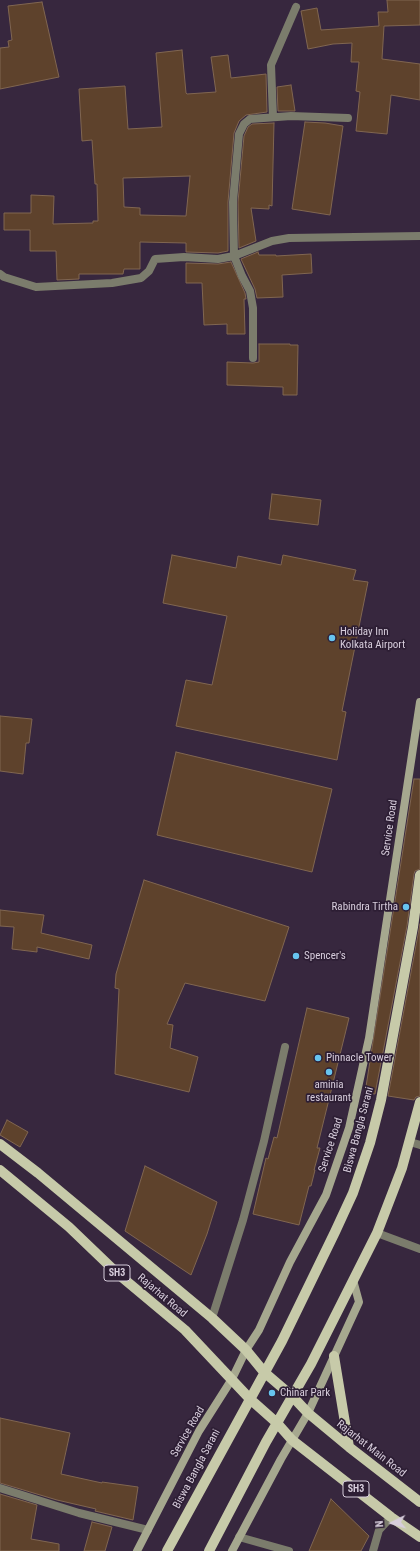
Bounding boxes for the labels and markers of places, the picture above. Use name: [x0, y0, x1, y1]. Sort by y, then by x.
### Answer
place label: Holiday Inn Kolkata Airport: [340, 625, 405, 651]
marker: Holiday Inn Kolkata Airport: [327, 633, 337, 643]
place label: Rabindra Tirtha: [332, 900, 398, 914]
marker: Rabindra Tirtha: [401, 902, 411, 912]
place label: Spencer's: [304, 949, 346, 963]
marker: Spencer's: [291, 951, 301, 961]
place label: Pinnacle Tower: [326, 1051, 392, 1065]
marker: Pinnacle Tower: [313, 1053, 323, 1063]
marker: aminia restaurant: [324, 1067, 334, 1077]
place label: aminia restaurant: [307, 1078, 351, 1104]
place label: Chinar Park: [280, 1386, 330, 1400]
marker: Chinar Park: [267, 1388, 277, 1398]

